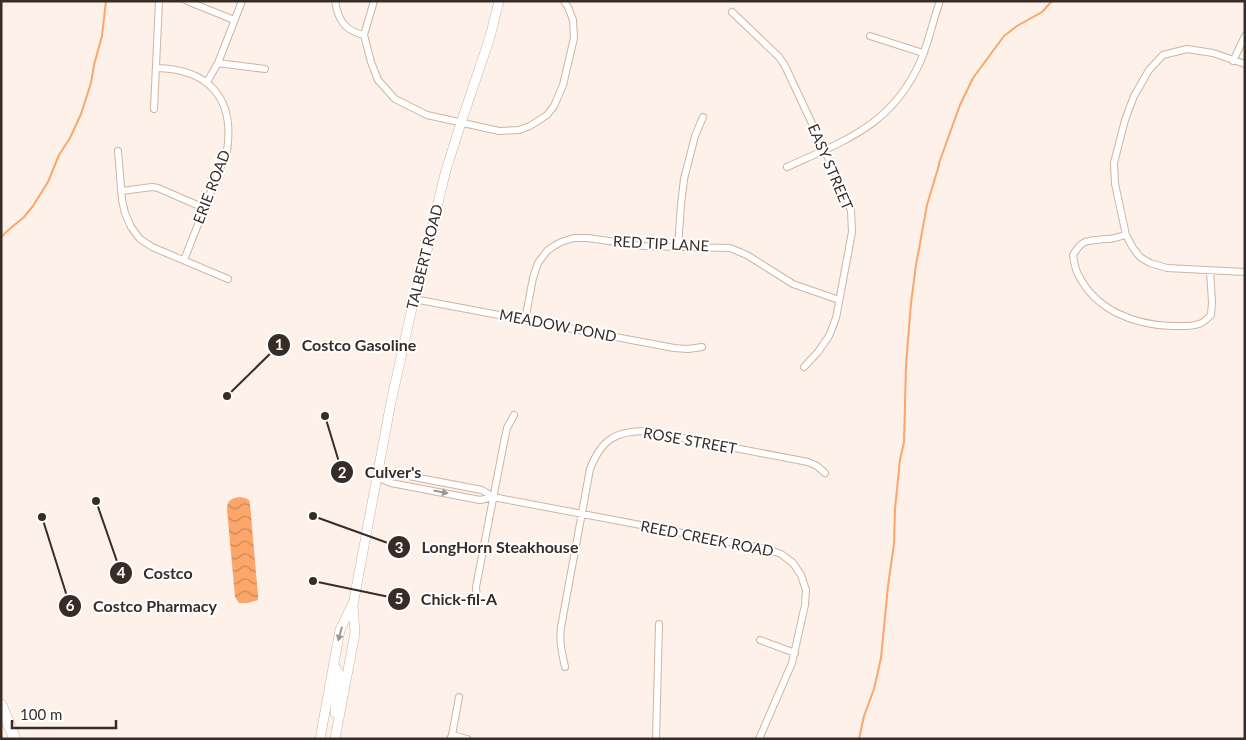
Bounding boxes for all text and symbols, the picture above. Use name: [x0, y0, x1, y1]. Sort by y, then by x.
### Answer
street label: EASY STREET: [805, 121, 857, 213]
street label: ERIE ROAD: [189, 147, 233, 226]
street label: TALBERT ROAD: [402, 202, 446, 311]
street label: RED TIP LANE: [612, 231, 710, 255]
street label: MEADOW POND: [498, 305, 618, 345]
callout: Costco Gasoline: [267, 330, 426, 361]
text: 1: [275, 335, 283, 353]
text: Costco Gasoline: [302, 335, 417, 354]
street label: ROSE STREET: [642, 423, 738, 457]
callout: Culver's: [330, 457, 431, 488]
text: Culver's: [365, 462, 421, 481]
text: 2: [338, 463, 347, 481]
one-way arrow: [433, 489, 449, 497]
street label: REED CREEK ROAD: [639, 516, 775, 560]
callout: LongHorn Steakhouse: [387, 532, 589, 563]
text: LongHorn Steakhouse: [422, 537, 579, 556]
text: 3: [395, 538, 403, 556]
callout: Costco: [109, 558, 203, 589]
text: 4: [117, 563, 126, 581]
text: Costco: [143, 563, 193, 582]
callout: Chick-fil-A: [386, 584, 508, 615]
text: 5: [395, 589, 403, 607]
text: Chick-fil-A: [421, 589, 498, 608]
callout: Costco Pharmacy: [58, 591, 227, 622]
text: 6: [66, 596, 75, 614]
text: Costco Pharmacy: [93, 596, 217, 615]
one-way arrow: [336, 627, 344, 642]
scale bar: [12, 698, 116, 730]
text: 100 m: [20, 705, 62, 723]

